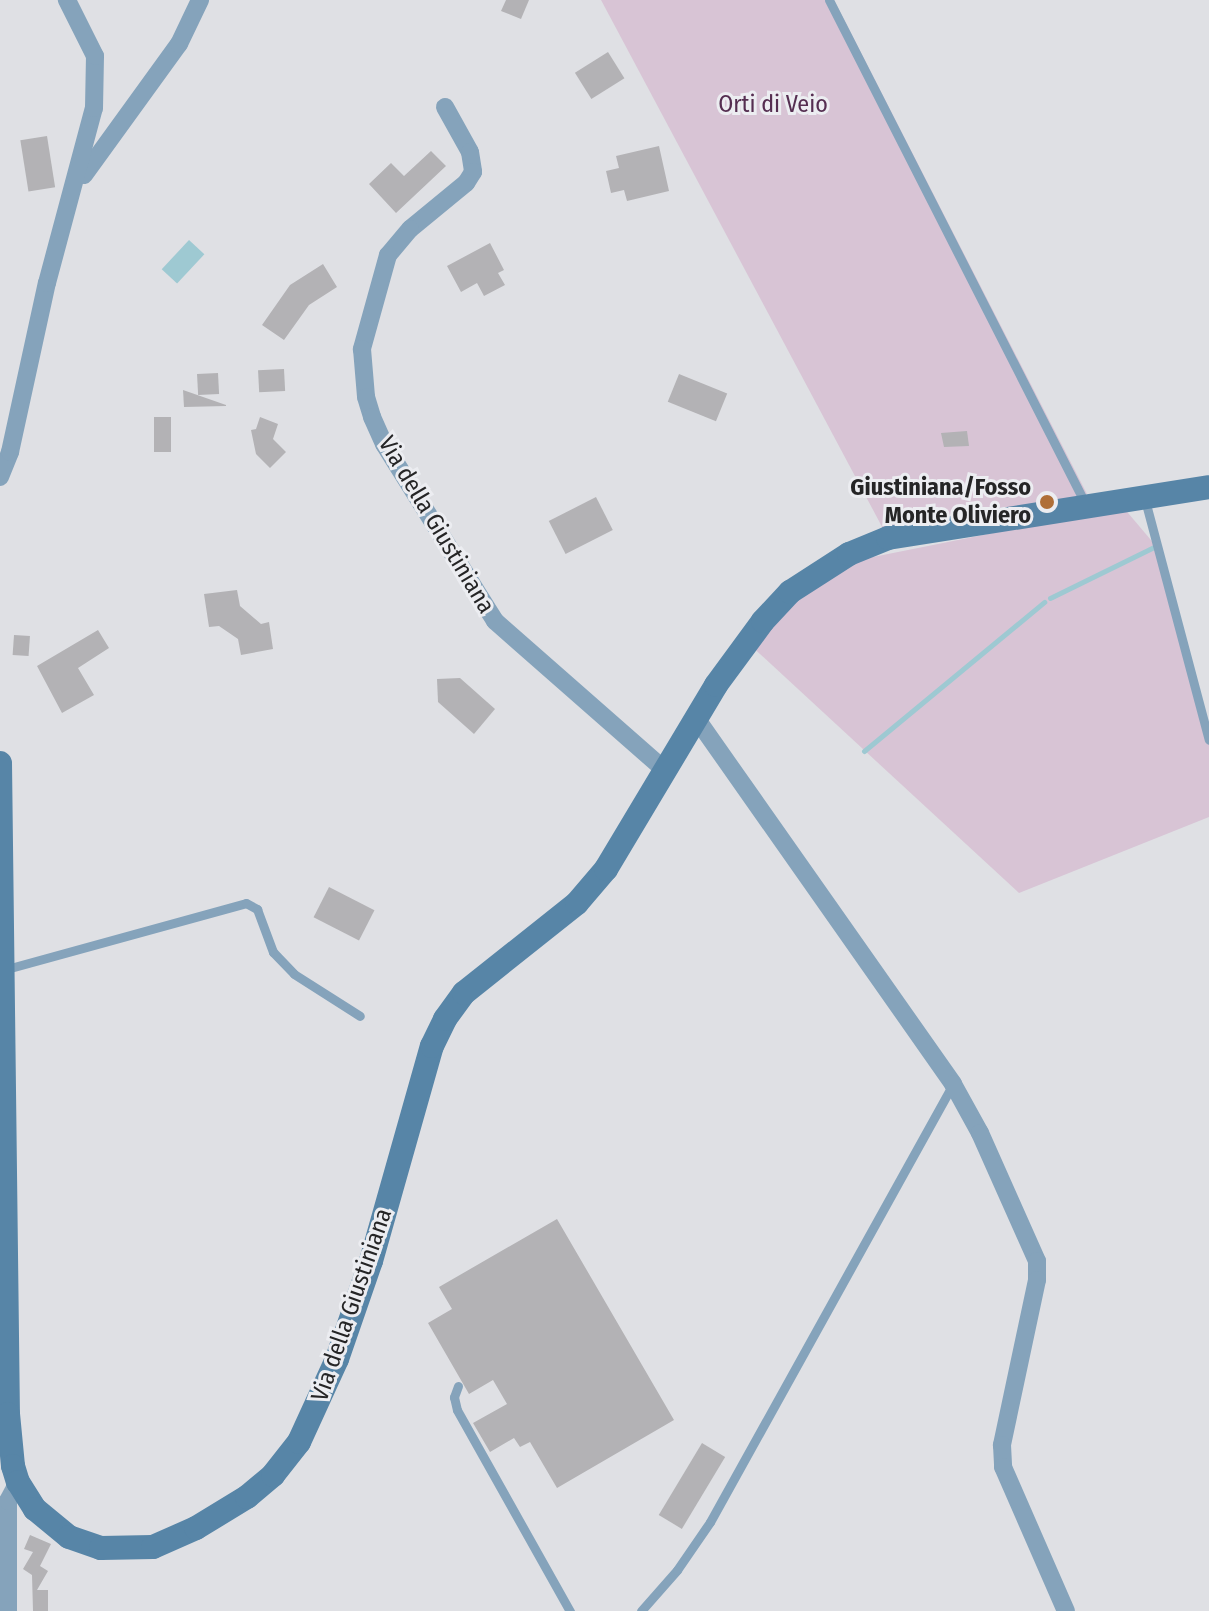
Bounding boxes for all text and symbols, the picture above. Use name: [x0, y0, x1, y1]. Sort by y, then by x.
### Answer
park label: Orti di Veio: [718, 91, 828, 119]
street label: Via della Giustiniana: [372, 431, 500, 619]
place label: Giustiniana/Fosso Monte Oliviero: [850, 474, 1031, 530]
marker: Giustiniana/Fosso Monte Oliviero: [1038, 493, 1056, 511]
street label: Via della Giustiniana: [306, 1205, 398, 1405]

